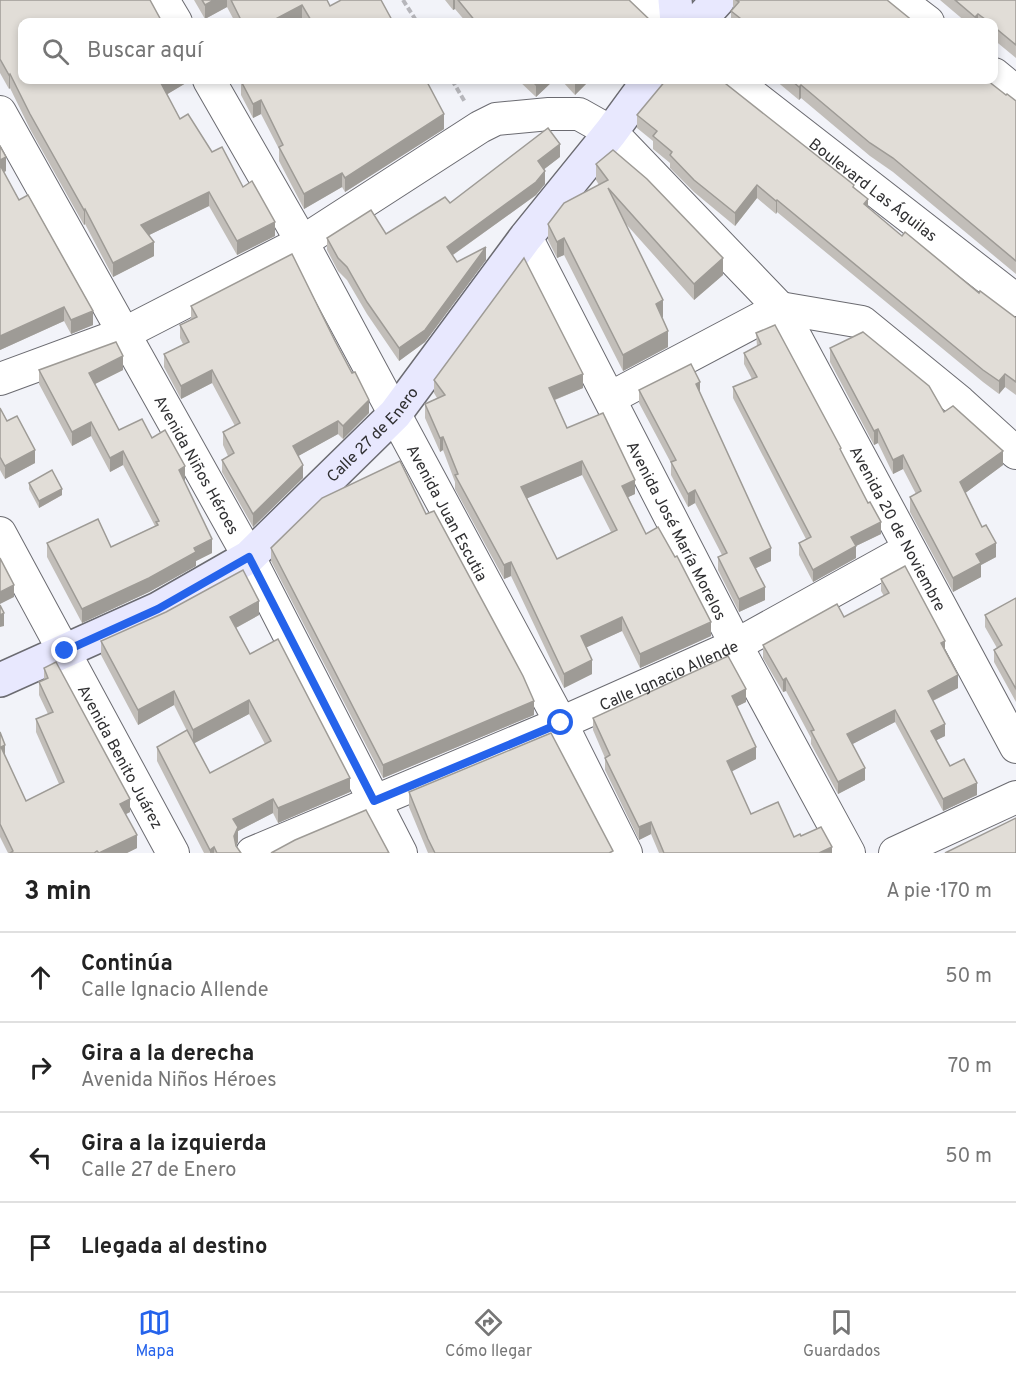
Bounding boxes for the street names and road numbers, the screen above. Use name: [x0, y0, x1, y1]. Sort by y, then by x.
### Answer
street label: Boulevard Las Águilas: [804, 135, 940, 247]
street label: Calle 27 de Enero: [323, 384, 424, 487]
street label: Avenida Niños Héroes: [149, 392, 242, 539]
street label: Avenida José María Morelos: [621, 438, 730, 624]
street label: Avenida Juan Escutia: [401, 442, 491, 585]
street label: Avenida 20 de Noviembre: [844, 443, 949, 615]
street label: Calle Ignacio Allende: [597, 637, 742, 717]
street label: Avenida Benito Juárez: [72, 682, 166, 833]

